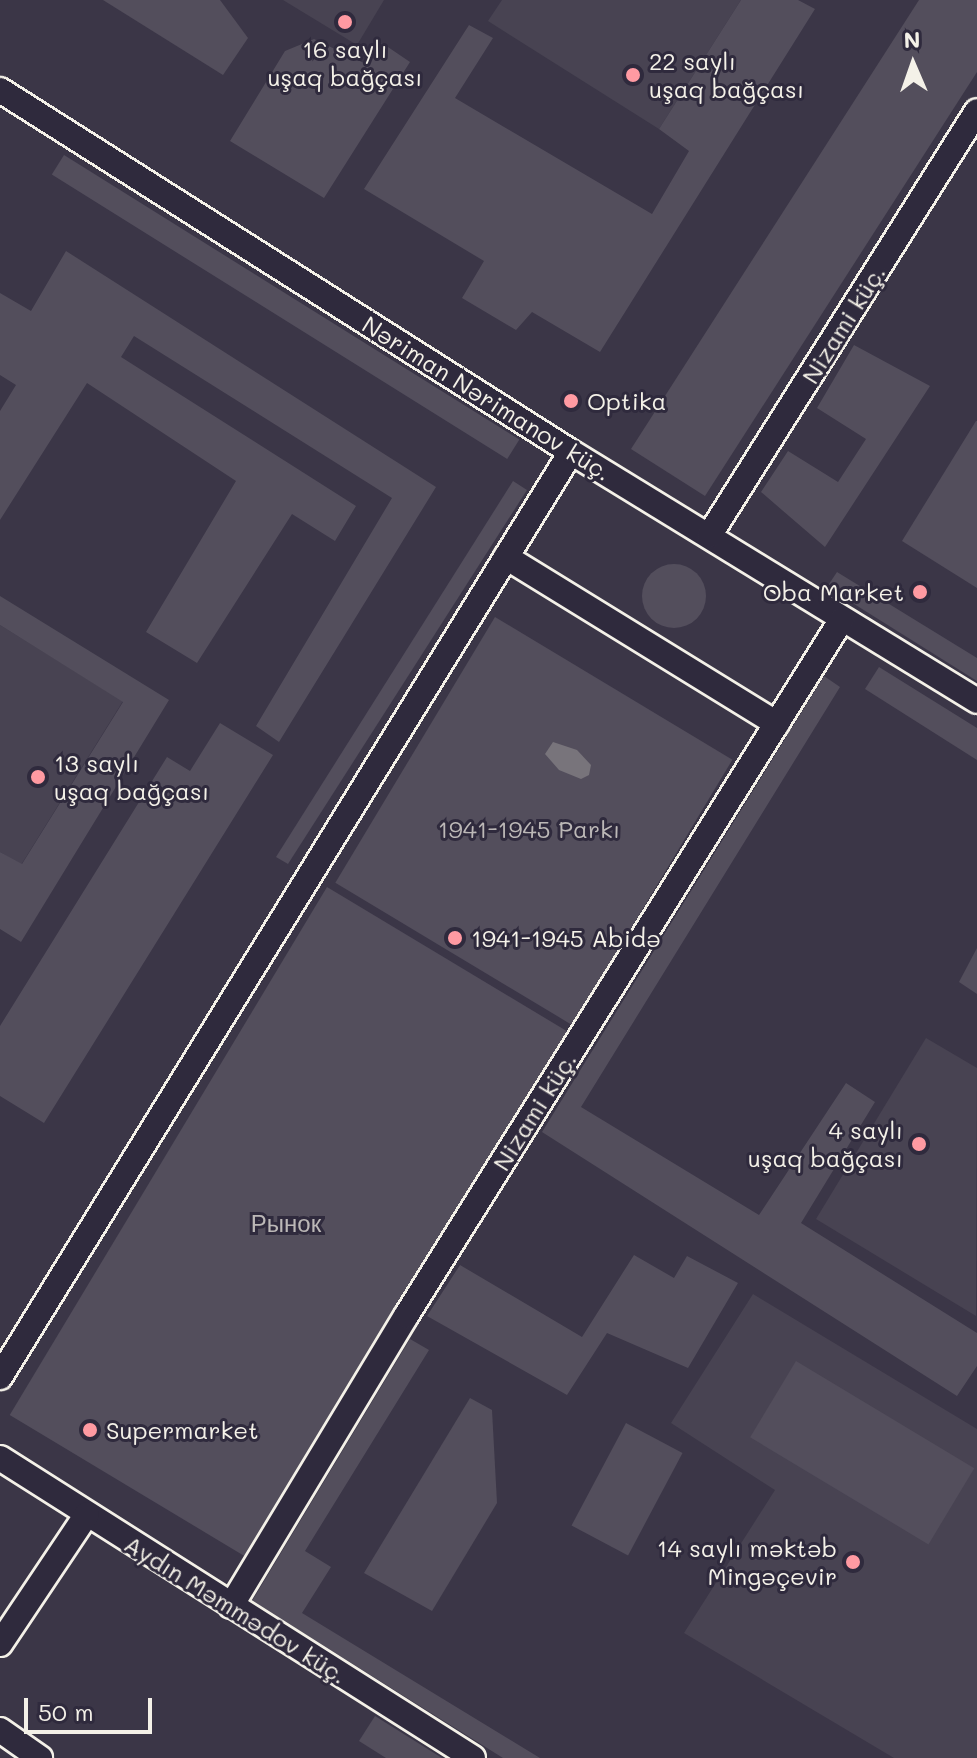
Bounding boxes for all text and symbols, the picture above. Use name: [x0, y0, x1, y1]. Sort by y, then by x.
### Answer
marker: 16 saylı uşaq bağçası: [336, 13, 354, 31]
north arrow: [873, 24, 953, 104]
text: N: [903, 25, 921, 54]
place label: 16 saylı uşaq bağçası: [267, 35, 423, 91]
place label: 22 saylı uşaq bağçası: [649, 47, 804, 103]
marker: 22 saylı uşaq bağçası: [624, 66, 642, 84]
street label: Nizami küç.: [795, 259, 891, 389]
street label: Nəriman Nərimanov küç.: [357, 309, 617, 487]
place label: Optika: [587, 387, 666, 415]
marker: Optika: [562, 392, 580, 410]
place label: Oba Market: [763, 578, 904, 606]
marker: Oba Market: [911, 583, 929, 601]
place label: 13 saylı uşaq bağçası: [54, 749, 209, 805]
marker: 13 saylı uşaq bağçası: [29, 768, 47, 786]
park label: 1941-1945 Parkı: [438, 815, 620, 843]
place label: 1941-1945 Abidə: [471, 924, 661, 952]
marker: 1941-1945 Abidə: [446, 929, 464, 947]
street label: Nizami küç.: [486, 1046, 582, 1176]
place label: 4 saylı uşaq bağçası: [748, 1116, 903, 1172]
marker: 4 saylı uşaq bağçası: [910, 1135, 928, 1153]
park label: Рынок: [251, 1209, 321, 1237]
place label: Supermarket: [106, 1416, 259, 1444]
marker: Supermarket: [81, 1421, 99, 1439]
street label: Aydın Məmmədov küç.: [119, 1529, 353, 1689]
place label: 14 saylı məktəb Mingəçevir: [657, 1534, 837, 1590]
marker: 14 saylı məktəb Mingəçevir: [844, 1553, 862, 1571]
scale bar: [28, 1682, 156, 1732]
text: 50 m: [38, 1696, 94, 1727]

